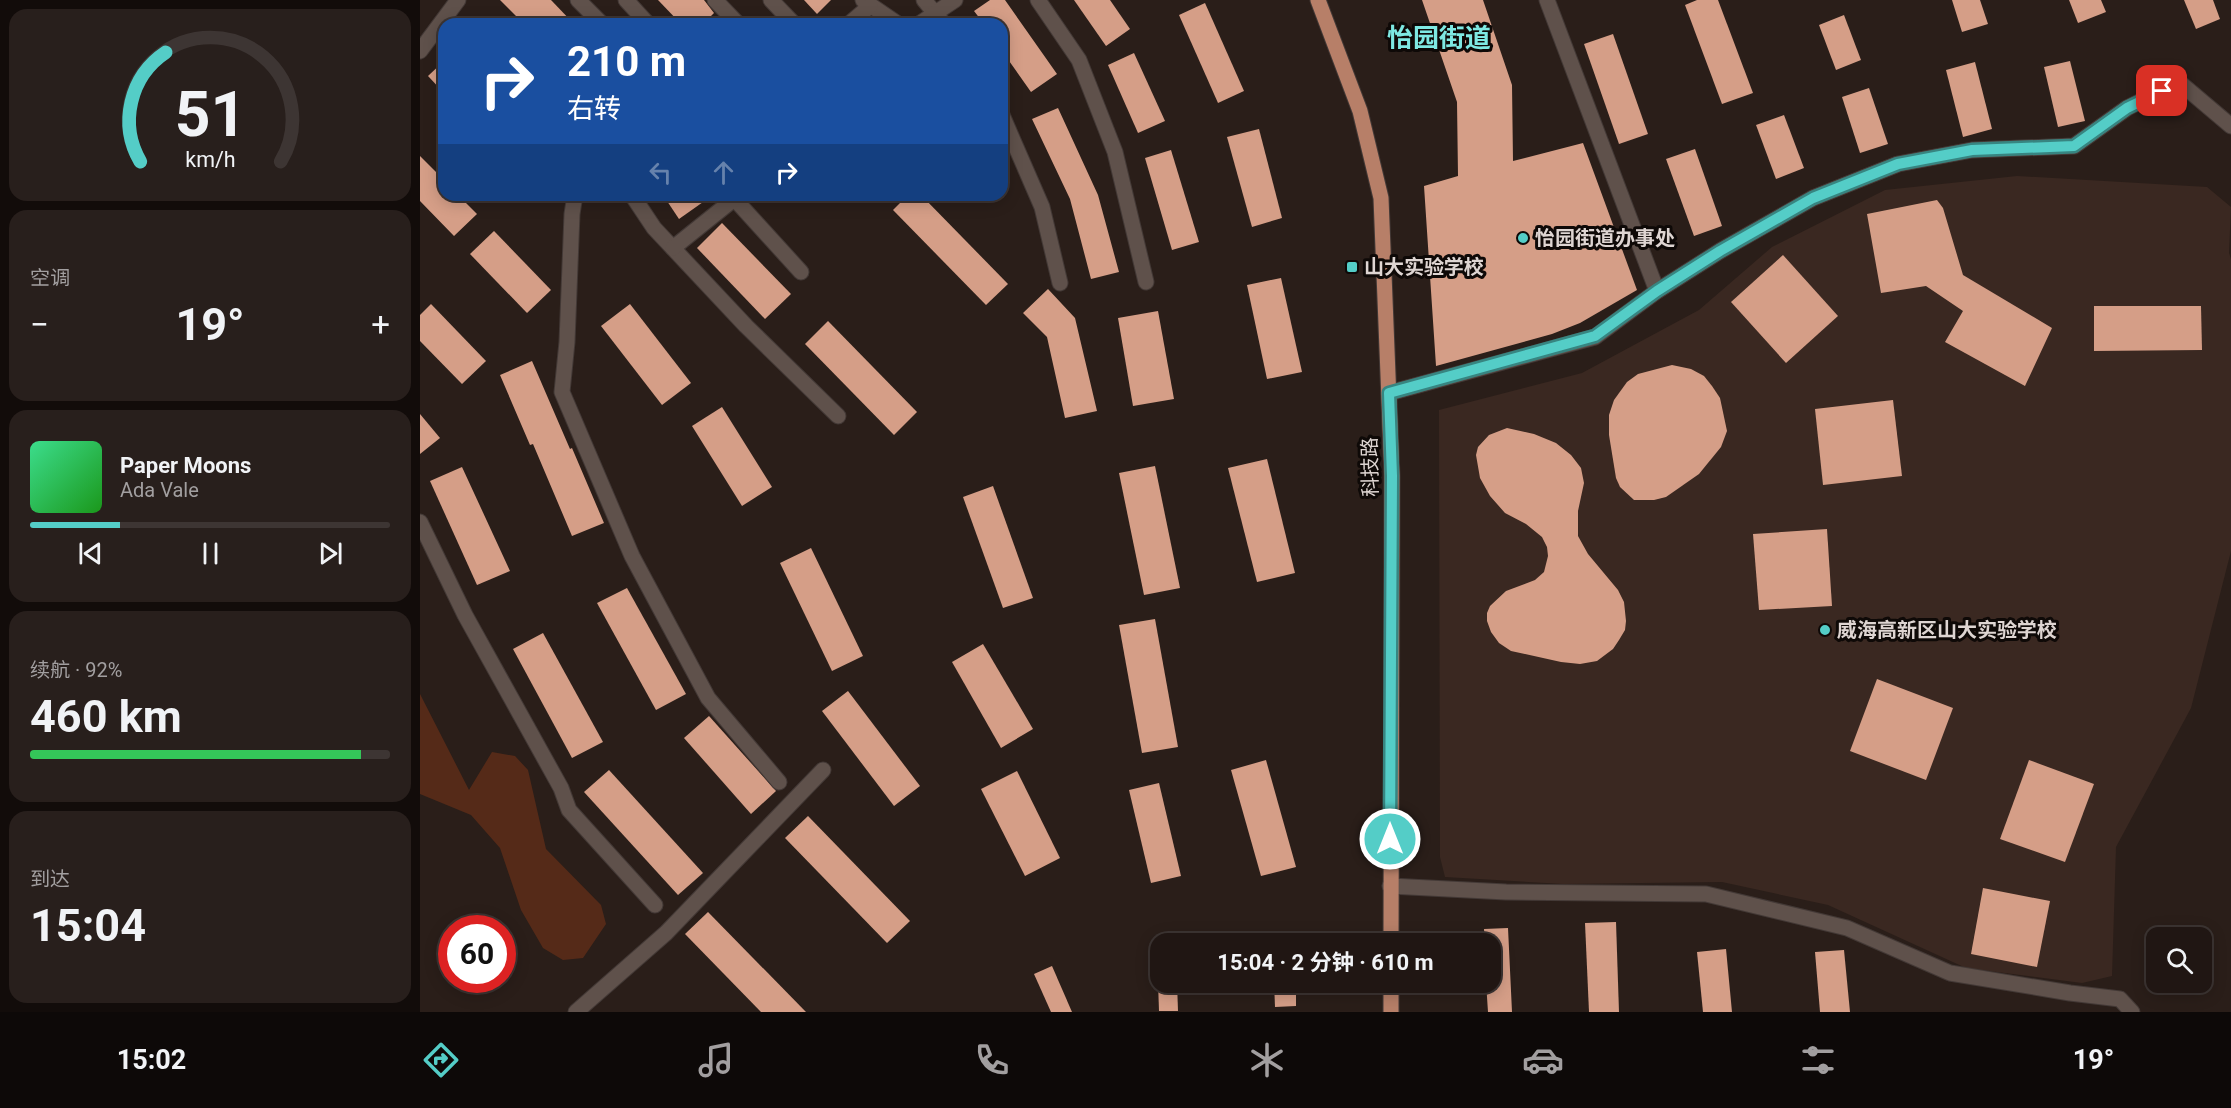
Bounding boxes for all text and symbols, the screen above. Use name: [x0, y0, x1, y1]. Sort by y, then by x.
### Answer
district label: 怡园街道: [1387, 23, 1491, 53]
text: 210 m: [567, 37, 686, 86]
icon: right: [468, 42, 546, 120]
pin: [2136, 65, 2187, 116]
icon: arrive: [2145, 74, 2178, 107]
text: 51: [174, 78, 246, 151]
text: 右转: [567, 93, 621, 125]
text: km/h: [185, 147, 235, 172]
icon: left: [644, 156, 677, 189]
icon: ahead: [707, 156, 740, 189]
icon: right: [770, 156, 803, 189]
place label: 怡园街道办事处: [1535, 226, 1675, 250]
marker: 怡园街道办事处: [1516, 231, 1530, 245]
place label: 山大实验学校: [1364, 255, 1484, 279]
marker: 山大实验学校: [1345, 260, 1359, 274]
text: 空调: [30, 266, 70, 290]
text: 19°: [175, 298, 245, 351]
text: −: [30, 305, 49, 344]
text: +: [371, 305, 390, 344]
street label: 科技路: [1357, 437, 1383, 497]
text: Paper Moons: [120, 453, 251, 478]
text: Ada Vale: [120, 478, 199, 502]
icon: previous: [74, 537, 107, 570]
icon: pause: [194, 537, 227, 570]
icon: next: [314, 537, 347, 570]
place label: 威海高新区山大实验学校: [1837, 618, 2057, 642]
marker: 威海高新区山大实验学校: [1818, 623, 1832, 637]
text: 续航 · 92%: [30, 658, 122, 682]
text: 460 km: [30, 690, 182, 743]
position arrow: [1358, 807, 1422, 871]
text: 到达: [30, 867, 70, 891]
text: 15:04: [30, 899, 146, 952]
speed limit sign: 60: [438, 915, 516, 993]
map controls: [2146, 927, 2212, 993]
button: search: [2146, 927, 2212, 993]
text: 15:04 · 2 分钟 · 610 m: [1217, 950, 1434, 975]
icon: directions: [420, 1039, 462, 1081]
icon: music: [695, 1039, 737, 1081]
icon: phone: [971, 1039, 1013, 1081]
icon: climate: [1246, 1039, 1288, 1081]
icon: car: [1522, 1039, 1564, 1081]
icon: filters: [1797, 1039, 1839, 1081]
text: 15:02: [117, 1044, 186, 1076]
text: 19°: [2073, 1044, 2114, 1076]

